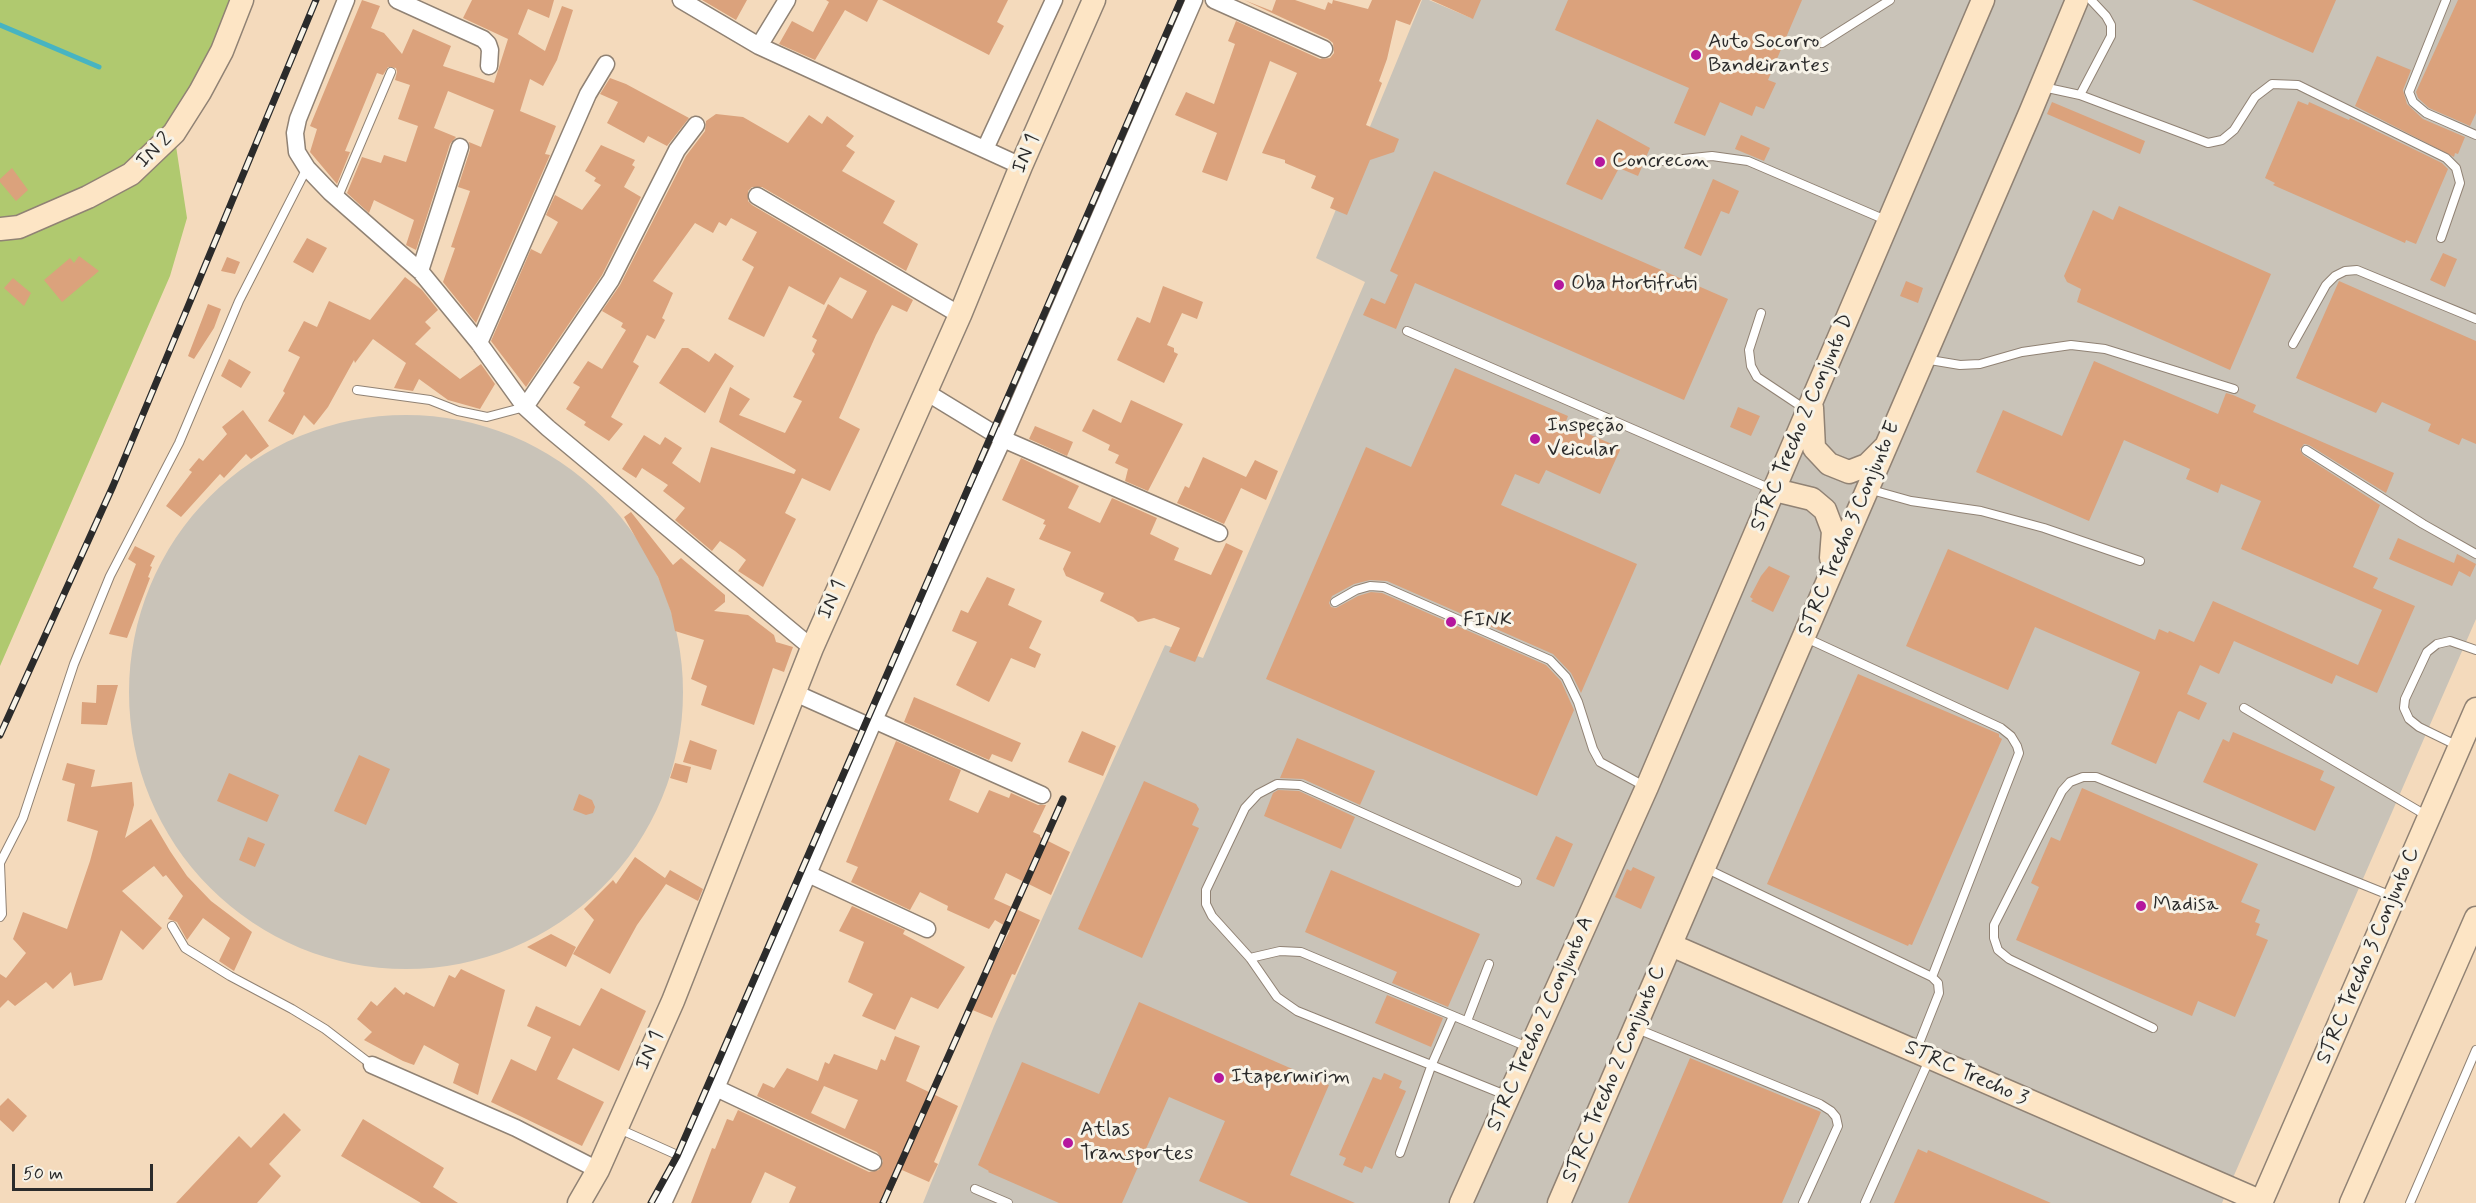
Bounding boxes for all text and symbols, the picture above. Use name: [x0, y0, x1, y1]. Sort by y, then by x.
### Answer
place label: Auto Socorro Bandeirantes: [1708, 30, 1829, 80]
marker: Auto Socorro Bandeirantes: [1689, 48, 1703, 62]
street label: IN 2: [132, 128, 178, 174]
street label: IN 1: [1008, 131, 1046, 177]
place label: Concrecon: [1612, 149, 1709, 175]
marker: Concrecon: [1593, 155, 1607, 169]
place label: Oba Hortifruti: [1571, 272, 1697, 298]
marker: Oba Hortifruti: [1552, 278, 1566, 292]
street label: STRC Trecho 2 Conjunto D: [1746, 311, 1860, 535]
place label: Inspeção Veicular: [1547, 414, 1624, 464]
street label: STRC Trecho 3 Conjunto E: [1793, 418, 1907, 640]
marker: Inspeção Veicular: [1528, 432, 1542, 446]
street label: IN 1: [813, 577, 853, 623]
place label: FINK: [1463, 609, 1512, 635]
marker: FINK: [1444, 615, 1458, 629]
street label: STRC Trecho 3 Conjunto C: [2312, 844, 2426, 1068]
place label: Madisa: [2153, 893, 2219, 919]
marker: Madisa: [2134, 899, 2148, 913]
street label: STRC Trecho 2 Conjunto A: [1482, 912, 1600, 1136]
street label: STRC Trecho 2 Conjunto C: [1558, 961, 1672, 1187]
street label: IN 1: [631, 1028, 671, 1074]
street label: STRC Trecho 3: [1900, 1036, 2032, 1112]
place label: Itapermirim: [1231, 1065, 1350, 1091]
marker: Itapermirim: [1212, 1071, 1226, 1085]
place label: Atlas Transportes: [1080, 1118, 1193, 1168]
marker: Atlas Transportes: [1061, 1136, 1075, 1150]
scale bar: [15, 1152, 156, 1190]
text: 50 m: [23, 1162, 63, 1186]

